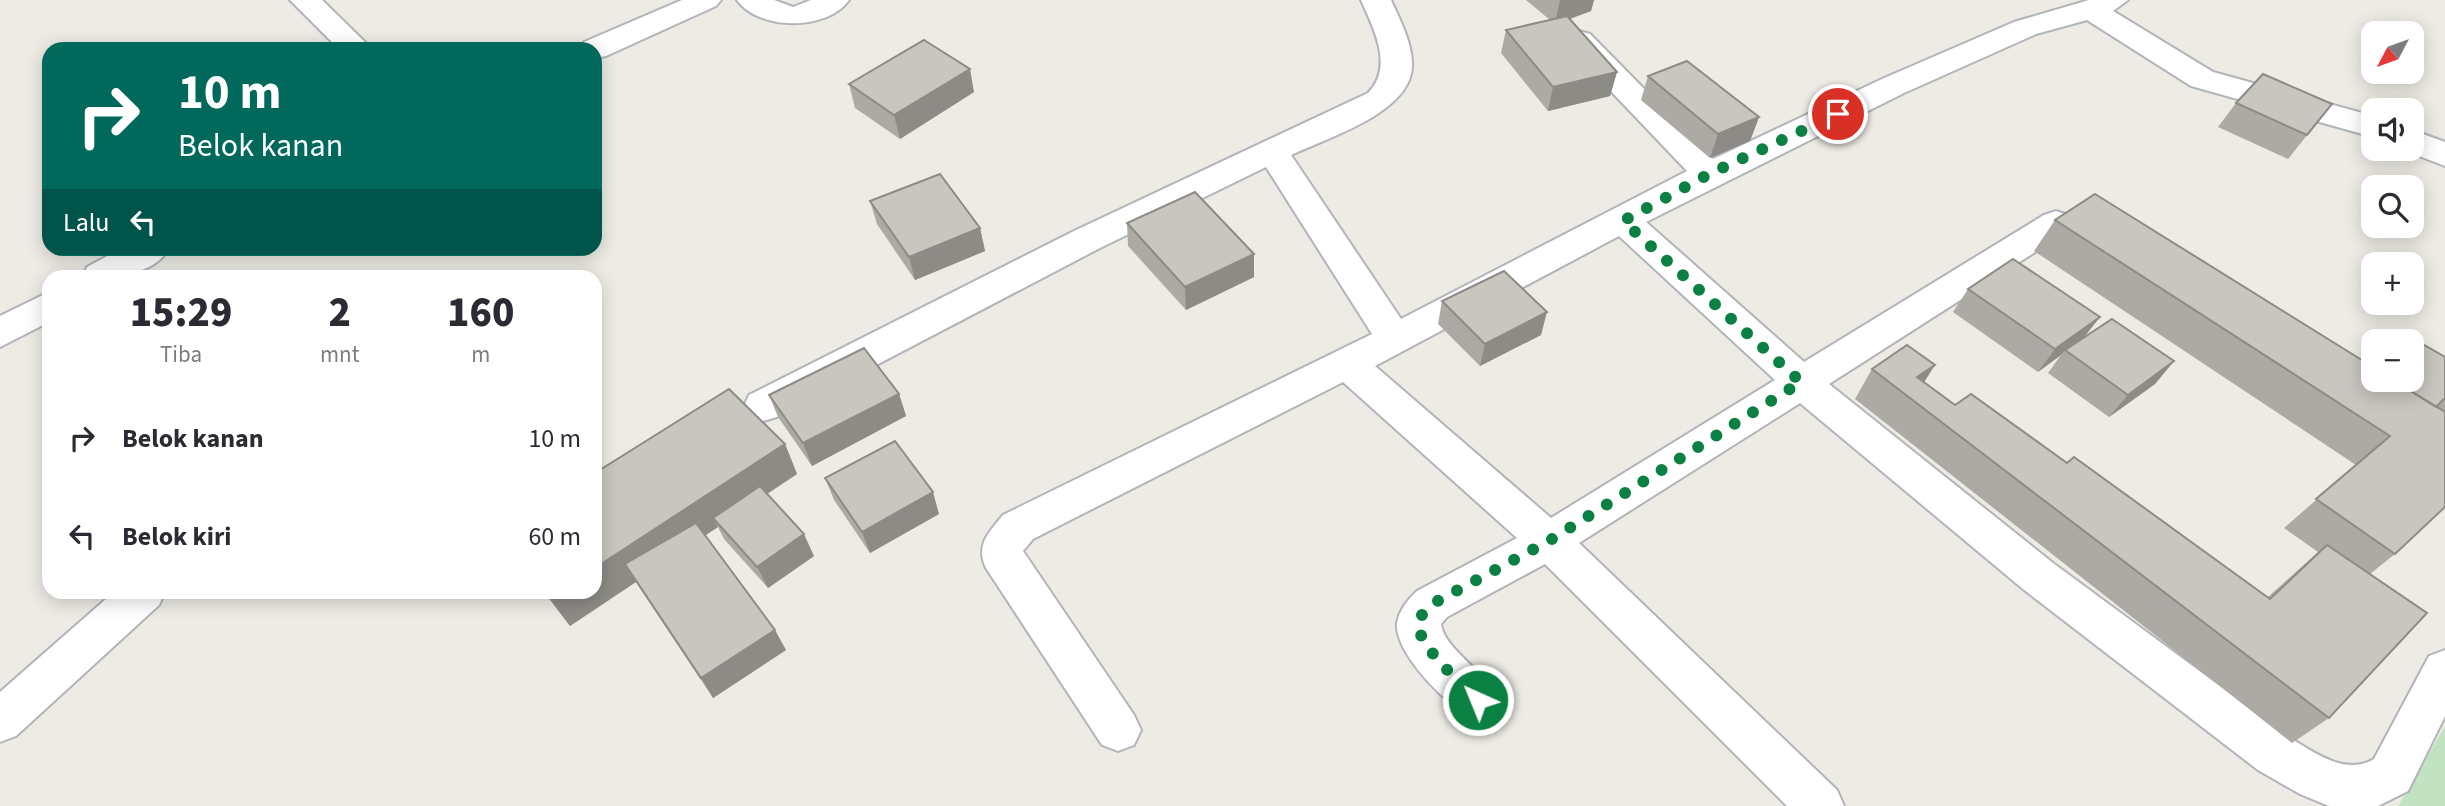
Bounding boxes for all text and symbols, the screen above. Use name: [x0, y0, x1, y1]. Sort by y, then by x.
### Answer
north arrow: [2361, 21, 2424, 84]
map controls: [2361, 21, 2424, 392]
text: 10 m: [178, 58, 282, 128]
icon: right: [63, 70, 154, 161]
pin: [1808, 84, 1868, 144]
icon: arrive: [1819, 95, 1857, 133]
button: sound: [2361, 98, 2424, 161]
text: Belok kanan: [178, 123, 343, 169]
button: search: [2361, 175, 2424, 238]
icon: left: [124, 203, 162, 241]
text: Lalu: [63, 204, 110, 241]
button: +: [2361, 252, 2424, 315]
text: 15:29: [130, 283, 232, 343]
text: 2: [328, 283, 351, 343]
text: 160: [447, 283, 514, 343]
button: −: [2361, 329, 2424, 392]
text: Tiba: [160, 338, 202, 371]
text: mnt: [320, 338, 359, 371]
text: m: [471, 338, 490, 371]
icon: right: [63, 419, 101, 457]
text: Belok kanan: [122, 420, 264, 457]
text: 10 m: [528, 420, 581, 457]
icon: left: [63, 517, 101, 555]
text: Belok kiri: [122, 518, 231, 555]
text: 60 m: [528, 518, 581, 555]
position arrow: [1441, 663, 1515, 737]

